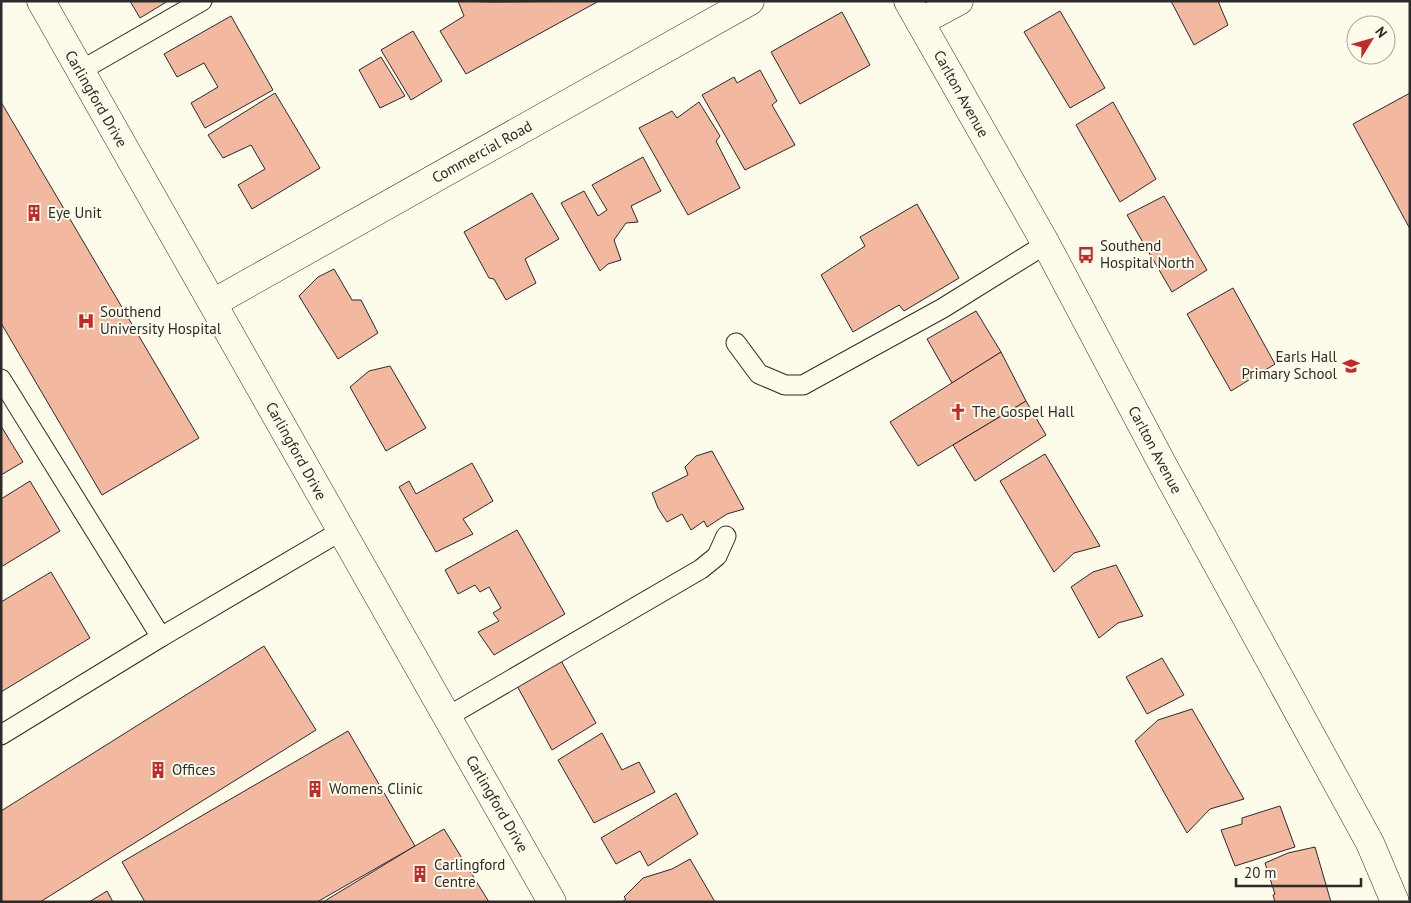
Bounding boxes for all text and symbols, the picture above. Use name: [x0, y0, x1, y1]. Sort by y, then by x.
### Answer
north arrow: [1346, 15, 1396, 65]
text: N: [1371, 23, 1391, 41]
street label: Carlingford Drive: [61, 47, 132, 151]
street label: Carlton Avenue: [930, 47, 993, 141]
street label: Commercial Road: [428, 116, 535, 187]
building icon: Eye Unit: [24, 203, 44, 223]
place label: Eye Unit: [48, 203, 102, 222]
place label: Southend Hospital North: [1100, 236, 1194, 272]
bus stop icon: Southend Hospital North: [1076, 245, 1096, 265]
place label: Southend University Hospital: [100, 302, 222, 338]
hospital icon: Southend University Hospital: [76, 311, 96, 331]
place label: Earls Hall Primary School: [1241, 347, 1338, 383]
school or university icon: Earls Hall Primary School: [1341, 356, 1361, 376]
street label: Carlingford Drive: [262, 398, 331, 503]
church icon: The Gospel Hall: [948, 402, 968, 422]
place label: The Gospel Hall: [972, 402, 1075, 421]
street label: Carlton Avenue: [1124, 403, 1187, 497]
street label: Carlingford Drive: [462, 752, 533, 856]
building icon: Offices: [148, 760, 168, 780]
place label: Offices: [172, 760, 216, 779]
building icon: Womens Clinic: [305, 779, 325, 799]
place label: Womens Clinic: [329, 779, 423, 798]
place label: Carlingford Centre: [434, 855, 505, 891]
scale bar: [1236, 856, 1361, 888]
text: 20 m: [1244, 863, 1277, 882]
building icon: Carlingford Centre: [410, 864, 430, 884]

